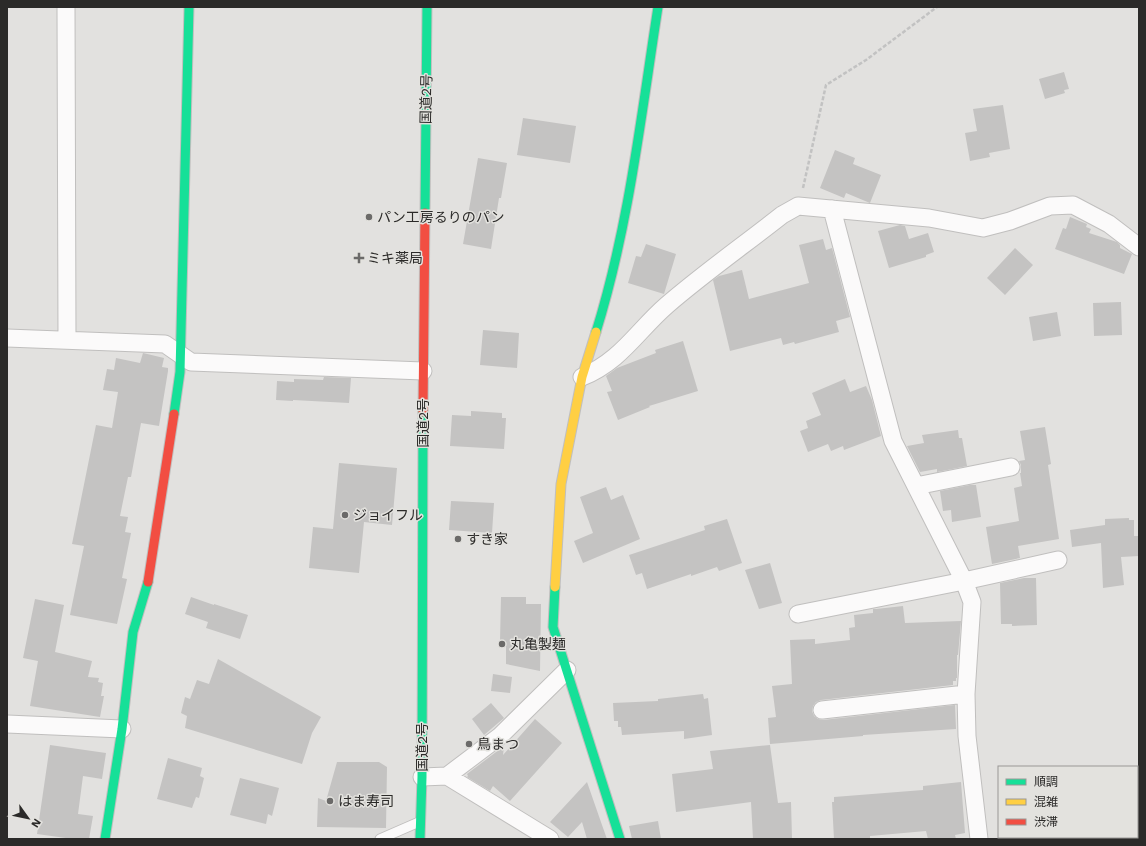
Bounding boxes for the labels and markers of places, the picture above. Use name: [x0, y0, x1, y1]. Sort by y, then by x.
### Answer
place label: パン工房るりのパン: [377, 209, 504, 225]
marker: パン工房るりのパン: [364, 212, 374, 222]
place label: ミキ薬局: [367, 250, 423, 266]
marker: ミキ薬局: [354, 253, 364, 263]
place label: ジョイフル: [353, 507, 423, 523]
marker: ジョイフル: [340, 510, 350, 520]
place label: すき家: [466, 531, 508, 547]
marker: すき家: [453, 534, 463, 544]
place label: 丸亀製麺: [510, 636, 566, 652]
marker: 丸亀製麺: [497, 639, 507, 649]
place label: 鳥まつ: [477, 736, 519, 752]
marker: 鳥まつ: [464, 739, 474, 749]
place label: はま寿司: [338, 793, 394, 809]
marker: はま寿司: [325, 796, 335, 806]

